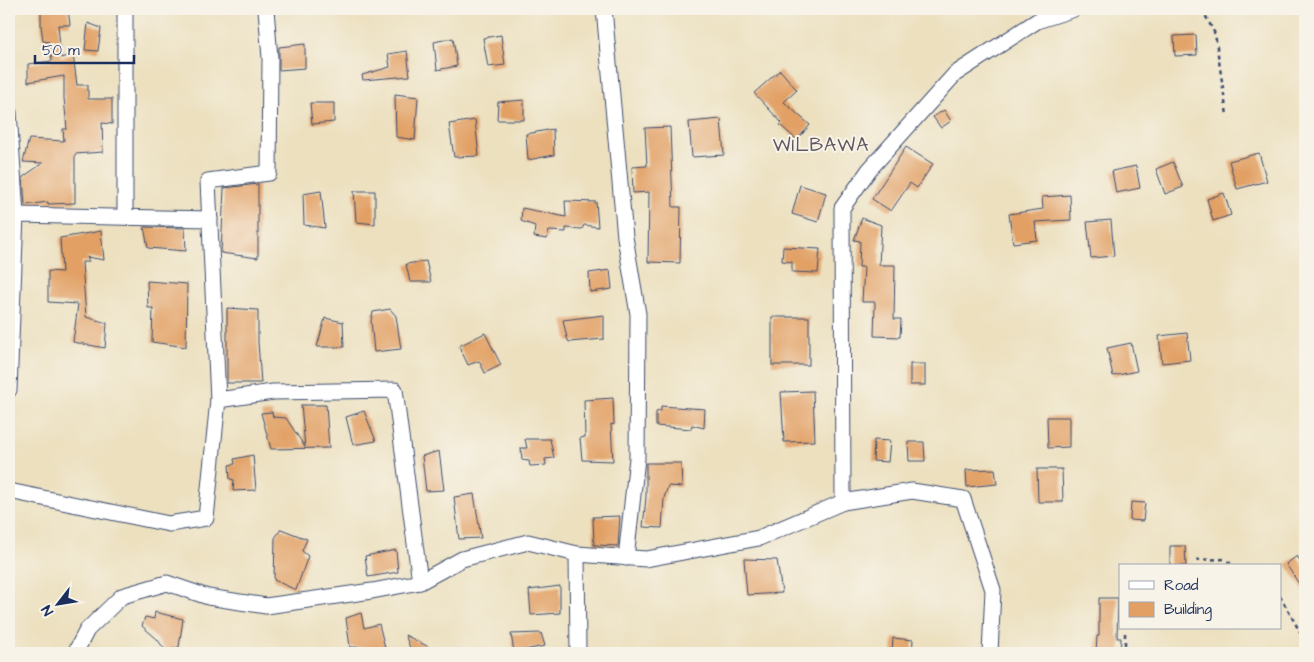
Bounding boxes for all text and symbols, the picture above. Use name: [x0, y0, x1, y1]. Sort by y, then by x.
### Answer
scale bar: [35, 32, 134, 64]
text: 50 m: [42, 40, 80, 61]
district label: WILBAWA: [773, 132, 869, 159]
legend: [1119, 564, 1282, 630]
text: Road: [1164, 575, 1199, 596]
north arrow: [32, 580, 82, 630]
text: Building: [1164, 599, 1212, 621]
text: N: [37, 601, 59, 619]

